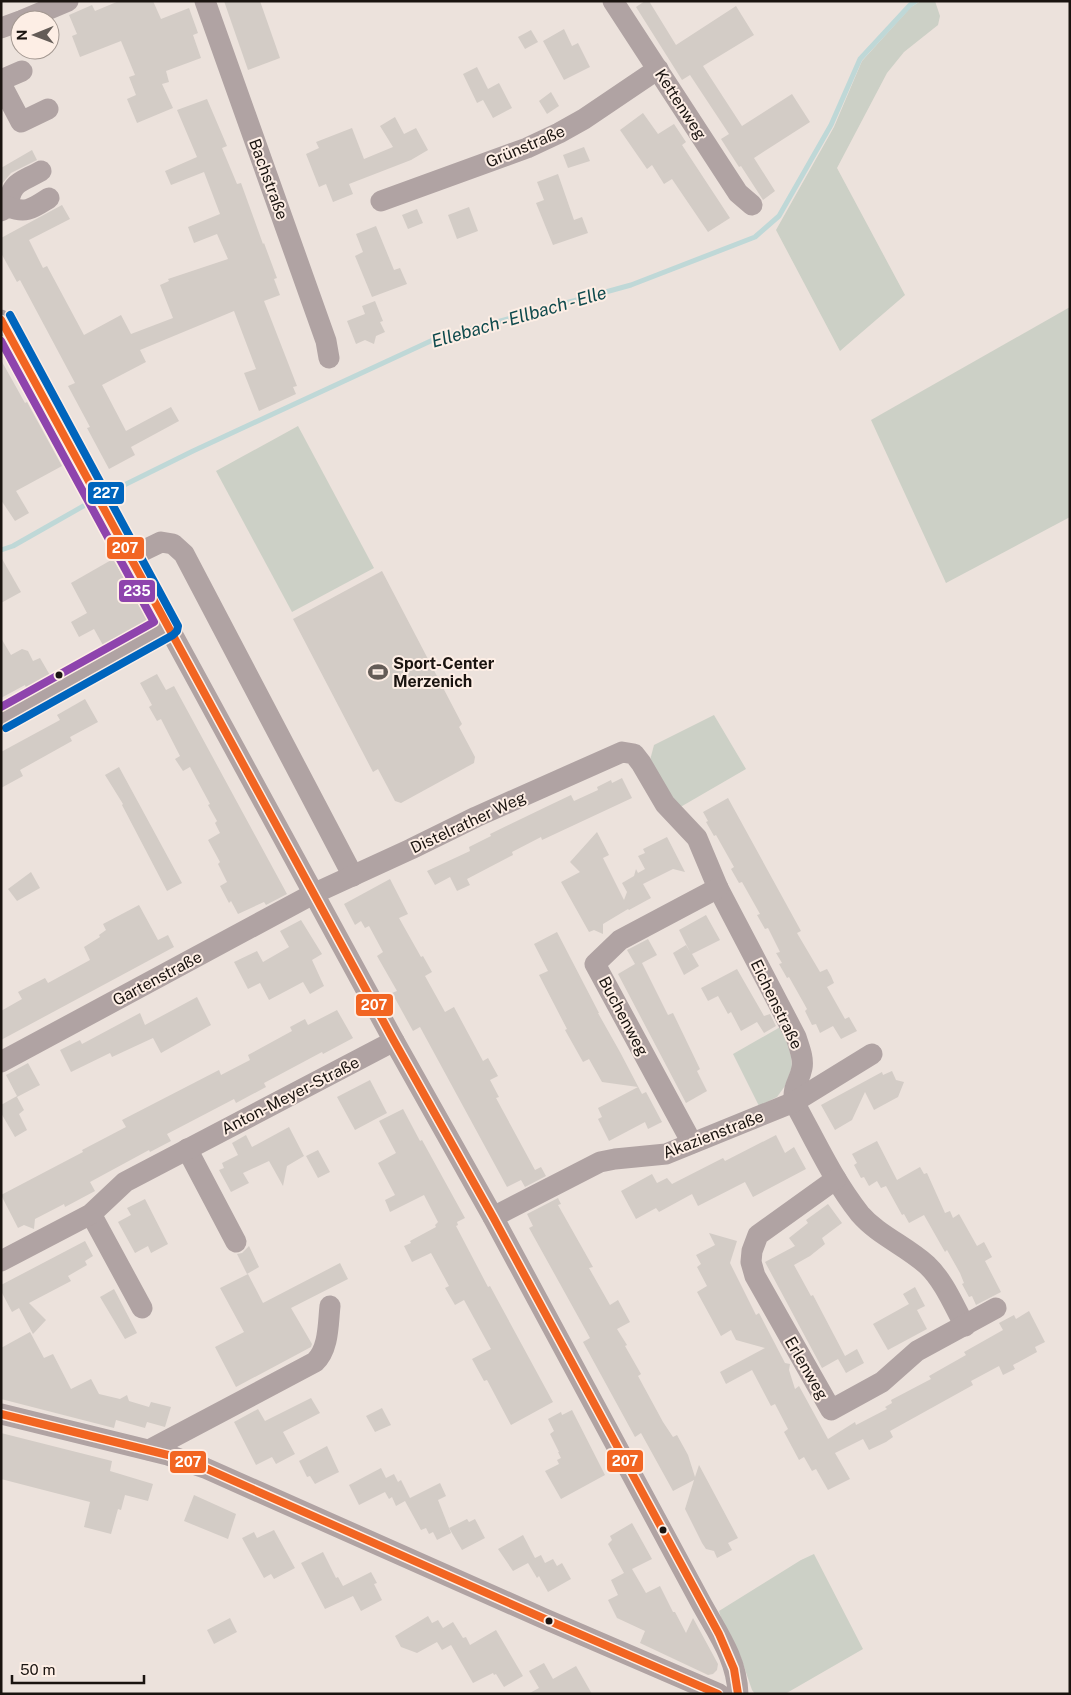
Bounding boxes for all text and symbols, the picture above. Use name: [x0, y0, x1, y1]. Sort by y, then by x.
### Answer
north arrow: [10, 10, 60, 60]
text: N: [14, 30, 30, 41]
street label: Kettenweg: [651, 66, 710, 143]
street label: Grünstraße: [483, 121, 568, 172]
street label: Bachstraße: [245, 136, 292, 222]
water label: Ellebach - Ellbach - Elle: [429, 281, 609, 352]
line badge: 227: [87, 481, 125, 505]
text: 227: [93, 485, 120, 501]
line badge: 207: [106, 536, 145, 560]
text: 207: [112, 540, 138, 556]
line badge: 235: [118, 579, 156, 603]
text: 235: [123, 583, 151, 599]
place label: Sport-Center Merzenich: [393, 654, 495, 691]
sports icon: Sport-Center Merzenich: [367, 661, 389, 683]
unlabelled marker: [54, 670, 64, 680]
street label: Distelrather Weg: [408, 787, 529, 857]
street label: Gartenstraße: [109, 947, 205, 1010]
street label: Eichenstraße: [747, 956, 806, 1052]
street label: Buchenweg: [595, 973, 652, 1059]
line badge: 207: [355, 993, 394, 1017]
text: 207: [361, 997, 387, 1013]
street label: Anton-Meyer-Straße: [218, 1052, 362, 1138]
street label: Akazienstraße: [660, 1107, 766, 1162]
street label: Erlenweg: [781, 1333, 832, 1403]
line badge: 207: [606, 1449, 644, 1473]
line badge: 207: [169, 1450, 207, 1474]
text: 207: [612, 1453, 638, 1469]
text: 207: [175, 1454, 201, 1470]
unlabelled marker: [658, 1525, 668, 1535]
unlabelled marker: [544, 1616, 554, 1626]
scale bar: [12, 1652, 145, 1684]
text: 50 m: [20, 1661, 55, 1678]

